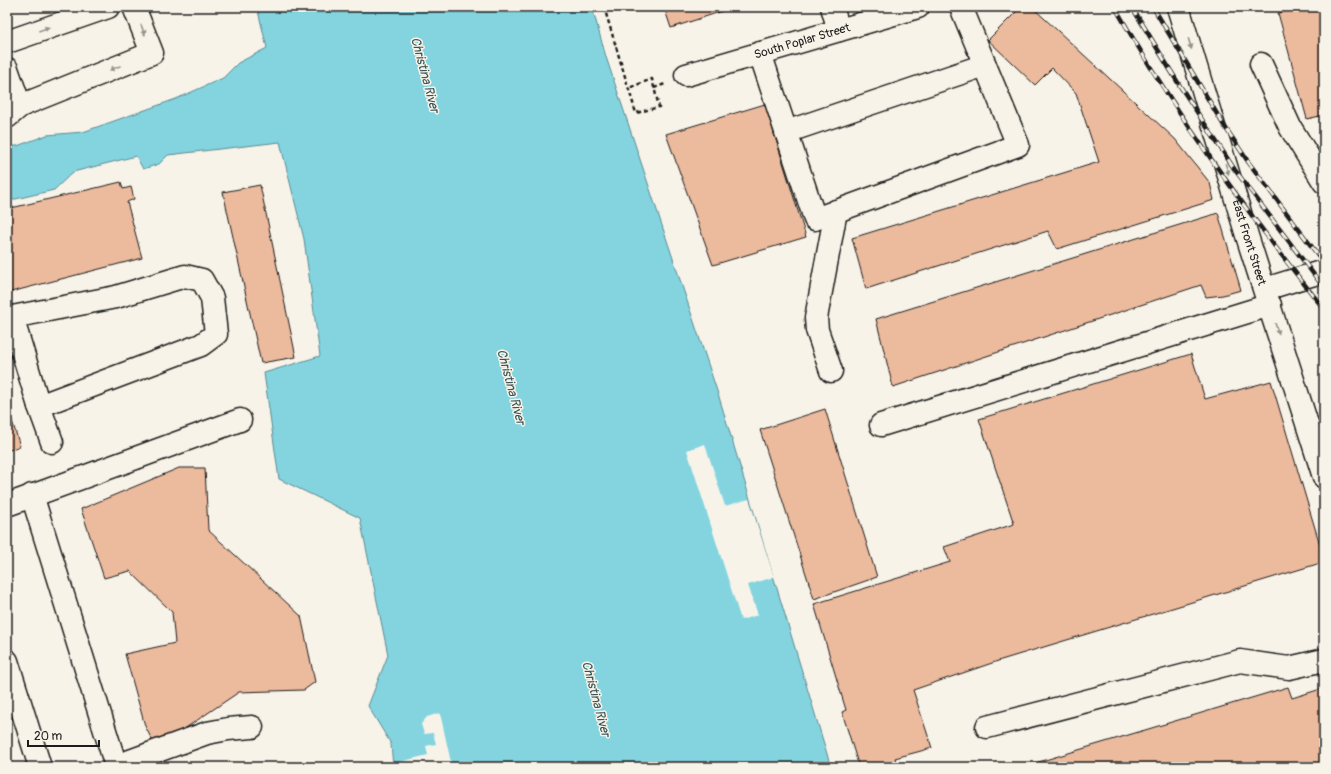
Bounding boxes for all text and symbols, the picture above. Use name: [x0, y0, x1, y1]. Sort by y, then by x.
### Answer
street label: South Poplar Street: [752, 20, 852, 62]
one-way arrow: [140, 24, 146, 36]
one-way arrow: [38, 26, 50, 32]
water label: Christina River: [407, 35, 443, 117]
one-way arrow: [1187, 39, 1193, 51]
one-way arrow: [109, 65, 121, 71]
one-way arrow: [1224, 163, 1230, 175]
street label: East Front Street: [1229, 198, 1270, 287]
one-way arrow: [1274, 324, 1280, 336]
water label: Christina River: [493, 347, 529, 429]
water label: Christina River: [578, 659, 614, 741]
scale bar: [28, 722, 99, 748]
text: 20 m: [34, 729, 63, 744]

